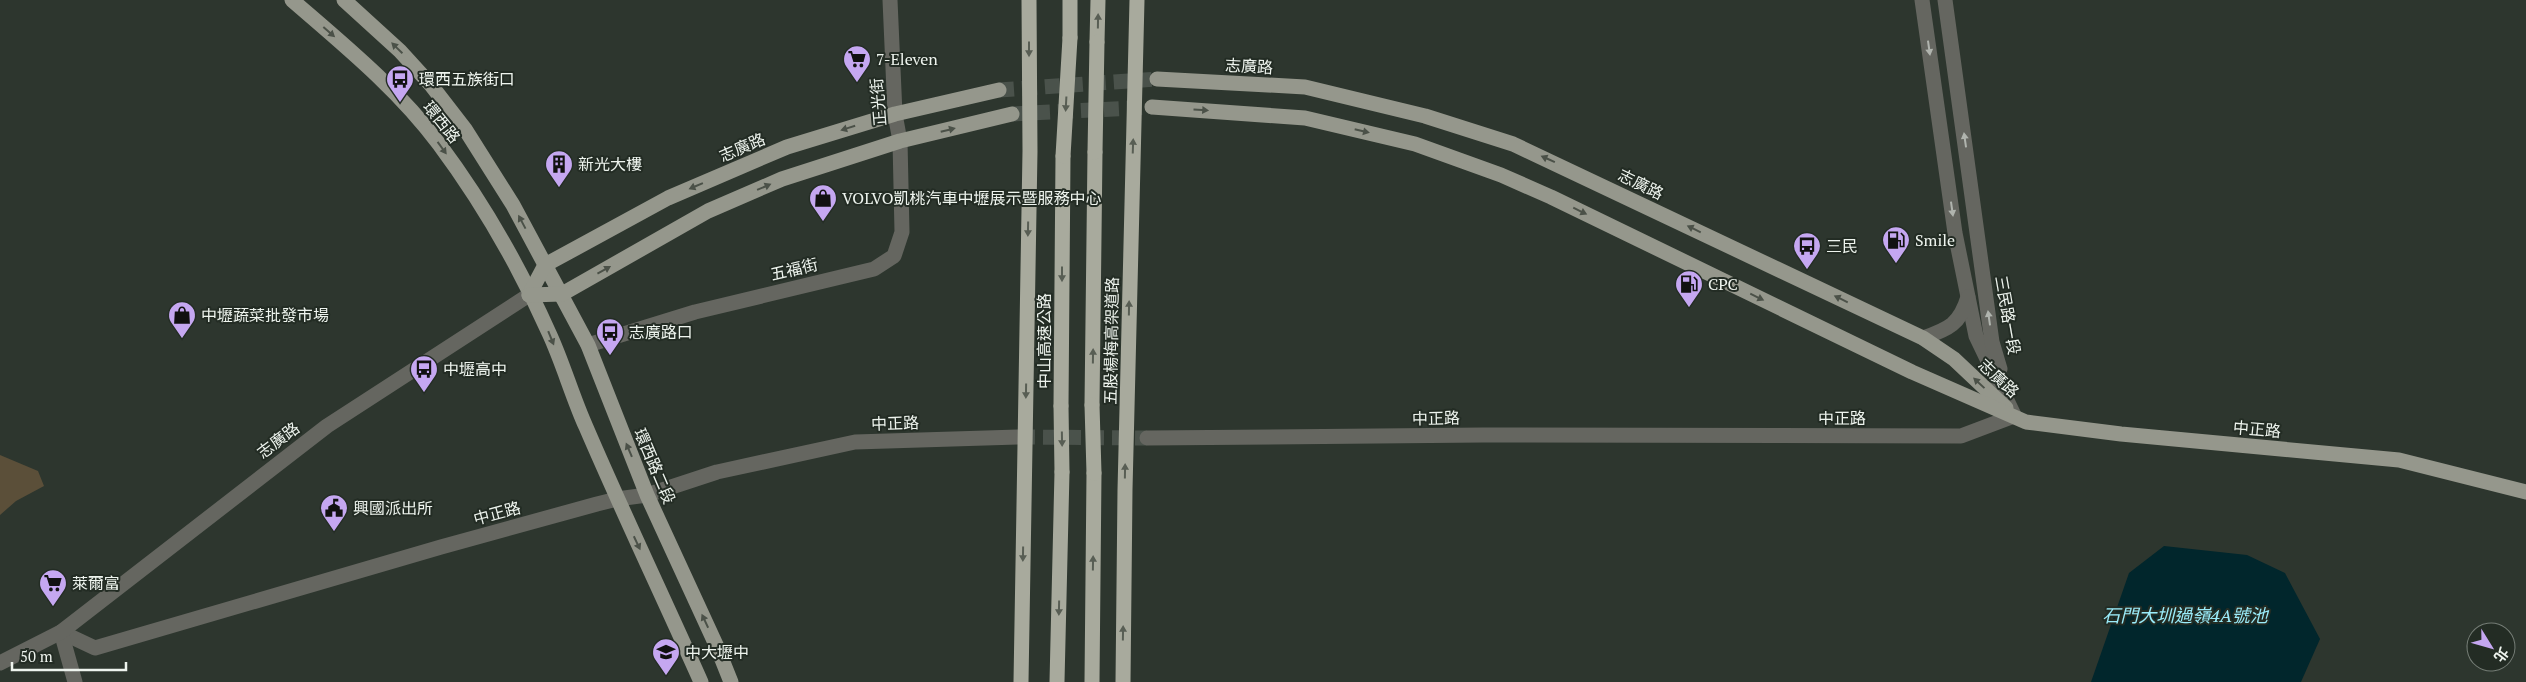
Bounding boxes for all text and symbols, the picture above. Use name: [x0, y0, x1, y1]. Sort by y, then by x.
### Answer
one-way arrow: [1094, 13, 1102, 29]
one-way arrow: [322, 26, 335, 37]
one-way arrow: [1025, 41, 1033, 57]
one-way arrow: [1925, 41, 1933, 57]
one-way arrow: [391, 42, 403, 54]
supermarket icon: 7-Eleven: [842, 44, 872, 83]
place label: 7-Eleven: [876, 48, 938, 70]
street label: 志廣路: [1224, 54, 1274, 78]
bus stop icon: 環西五族街口: [385, 64, 415, 103]
place label: 環西五族街口: [419, 68, 515, 90]
street label: 正光街: [865, 77, 891, 127]
street label: 環西路: [418, 96, 466, 148]
one-way arrow: [1061, 96, 1069, 112]
one-way arrow: [1193, 107, 1209, 115]
one-way arrow: [840, 124, 855, 132]
one-way arrow: [940, 126, 955, 134]
street label: 志廣路: [716, 127, 768, 167]
one-way arrow: [1354, 127, 1369, 135]
one-way arrow: [1960, 132, 1968, 148]
one-way arrow: [1129, 138, 1137, 154]
one-way arrow: [436, 141, 447, 154]
building icon: 新光大樓: [544, 149, 574, 188]
place label: 新光大樓: [578, 153, 642, 175]
one-way arrow: [1541, 155, 1555, 163]
street label: 志廣路: [1615, 164, 1667, 204]
one-way arrow: [689, 182, 703, 190]
one-way arrow: [757, 183, 771, 191]
shop icon: VOLVO凱桃汽車中壢展示暨服務中心: [808, 183, 838, 222]
place label: VOLVO凱桃汽車中壢展示暨服務中心: [842, 187, 1102, 209]
one-way arrow: [1948, 201, 1956, 217]
one-way arrow: [1572, 207, 1587, 215]
one-way arrow: [518, 215, 526, 229]
one-way arrow: [1024, 221, 1032, 237]
one-way arrow: [1687, 225, 1702, 233]
fuel station icon: Smile: [1881, 225, 1911, 264]
place label: Smile: [1915, 229, 1955, 251]
bus stop icon: 三民: [1792, 231, 1822, 270]
place label: 三民: [1826, 235, 1858, 257]
street label: 五福街: [768, 253, 820, 285]
one-way arrow: [597, 266, 612, 274]
one-way arrow: [1058, 267, 1066, 283]
fuel station icon: CPC: [1674, 269, 1704, 308]
place label: CPC: [1708, 273, 1738, 295]
street label: 三民路一段: [1990, 274, 2026, 356]
street label: 五股楊梅高架道路: [1099, 277, 1123, 405]
street label: 中山高速公路: [1033, 293, 1055, 389]
one-way arrow: [1750, 293, 1764, 301]
one-way arrow: [1834, 295, 1848, 303]
shop icon: 中壢蔬菜批發市場: [167, 300, 197, 339]
one-way arrow: [1125, 300, 1133, 316]
place label: 中壢蔬菜批發市場: [201, 304, 329, 326]
one-way arrow: [1985, 310, 1993, 326]
bus stop icon: 志廣路口: [595, 317, 625, 356]
place label: 志廣路口: [629, 321, 693, 343]
one-way arrow: [547, 331, 555, 346]
one-way arrow: [1089, 348, 1097, 364]
bus stop icon: 中壢高中: [409, 354, 439, 393]
street label: 志廣路: [1974, 354, 2024, 402]
place label: 中壢高中: [443, 358, 507, 380]
one-way arrow: [1973, 377, 1985, 389]
one-way arrow: [1022, 383, 1030, 399]
street label: 中正路: [1412, 407, 1460, 429]
street label: 中正路: [1818, 407, 1866, 429]
street label: 中正路: [871, 411, 919, 435]
street label: 中正路: [2232, 416, 2282, 442]
street label: 志廣路: [252, 417, 304, 463]
street label: 環西路二段: [629, 425, 681, 507]
one-way arrow: [1058, 431, 1066, 447]
one-way arrow: [624, 443, 632, 457]
one-way arrow: [1121, 463, 1129, 479]
public building icon: 興國派出所: [319, 493, 349, 532]
street label: 中正路: [471, 496, 523, 530]
place label: 興國派出所: [353, 497, 433, 519]
one-way arrow: [633, 536, 641, 550]
one-way arrow: [1019, 546, 1027, 562]
one-way arrow: [1089, 555, 1097, 571]
supermarket icon: 萊爾富: [38, 568, 68, 607]
place label: 萊爾富: [72, 572, 120, 594]
one-way arrow: [1055, 601, 1063, 617]
water label: 石門大圳過嶺4A號池: [2102, 603, 2270, 627]
one-way arrow: [701, 614, 709, 628]
north arrow: [2466, 622, 2516, 672]
one-way arrow: [1119, 625, 1127, 641]
school or university icon: 中大壢中: [651, 637, 681, 676]
scale bar: [12, 640, 126, 672]
place label: 中大壢中: [685, 641, 749, 663]
text: 北: [2490, 644, 2514, 666]
text: 50 m: [20, 646, 53, 666]

